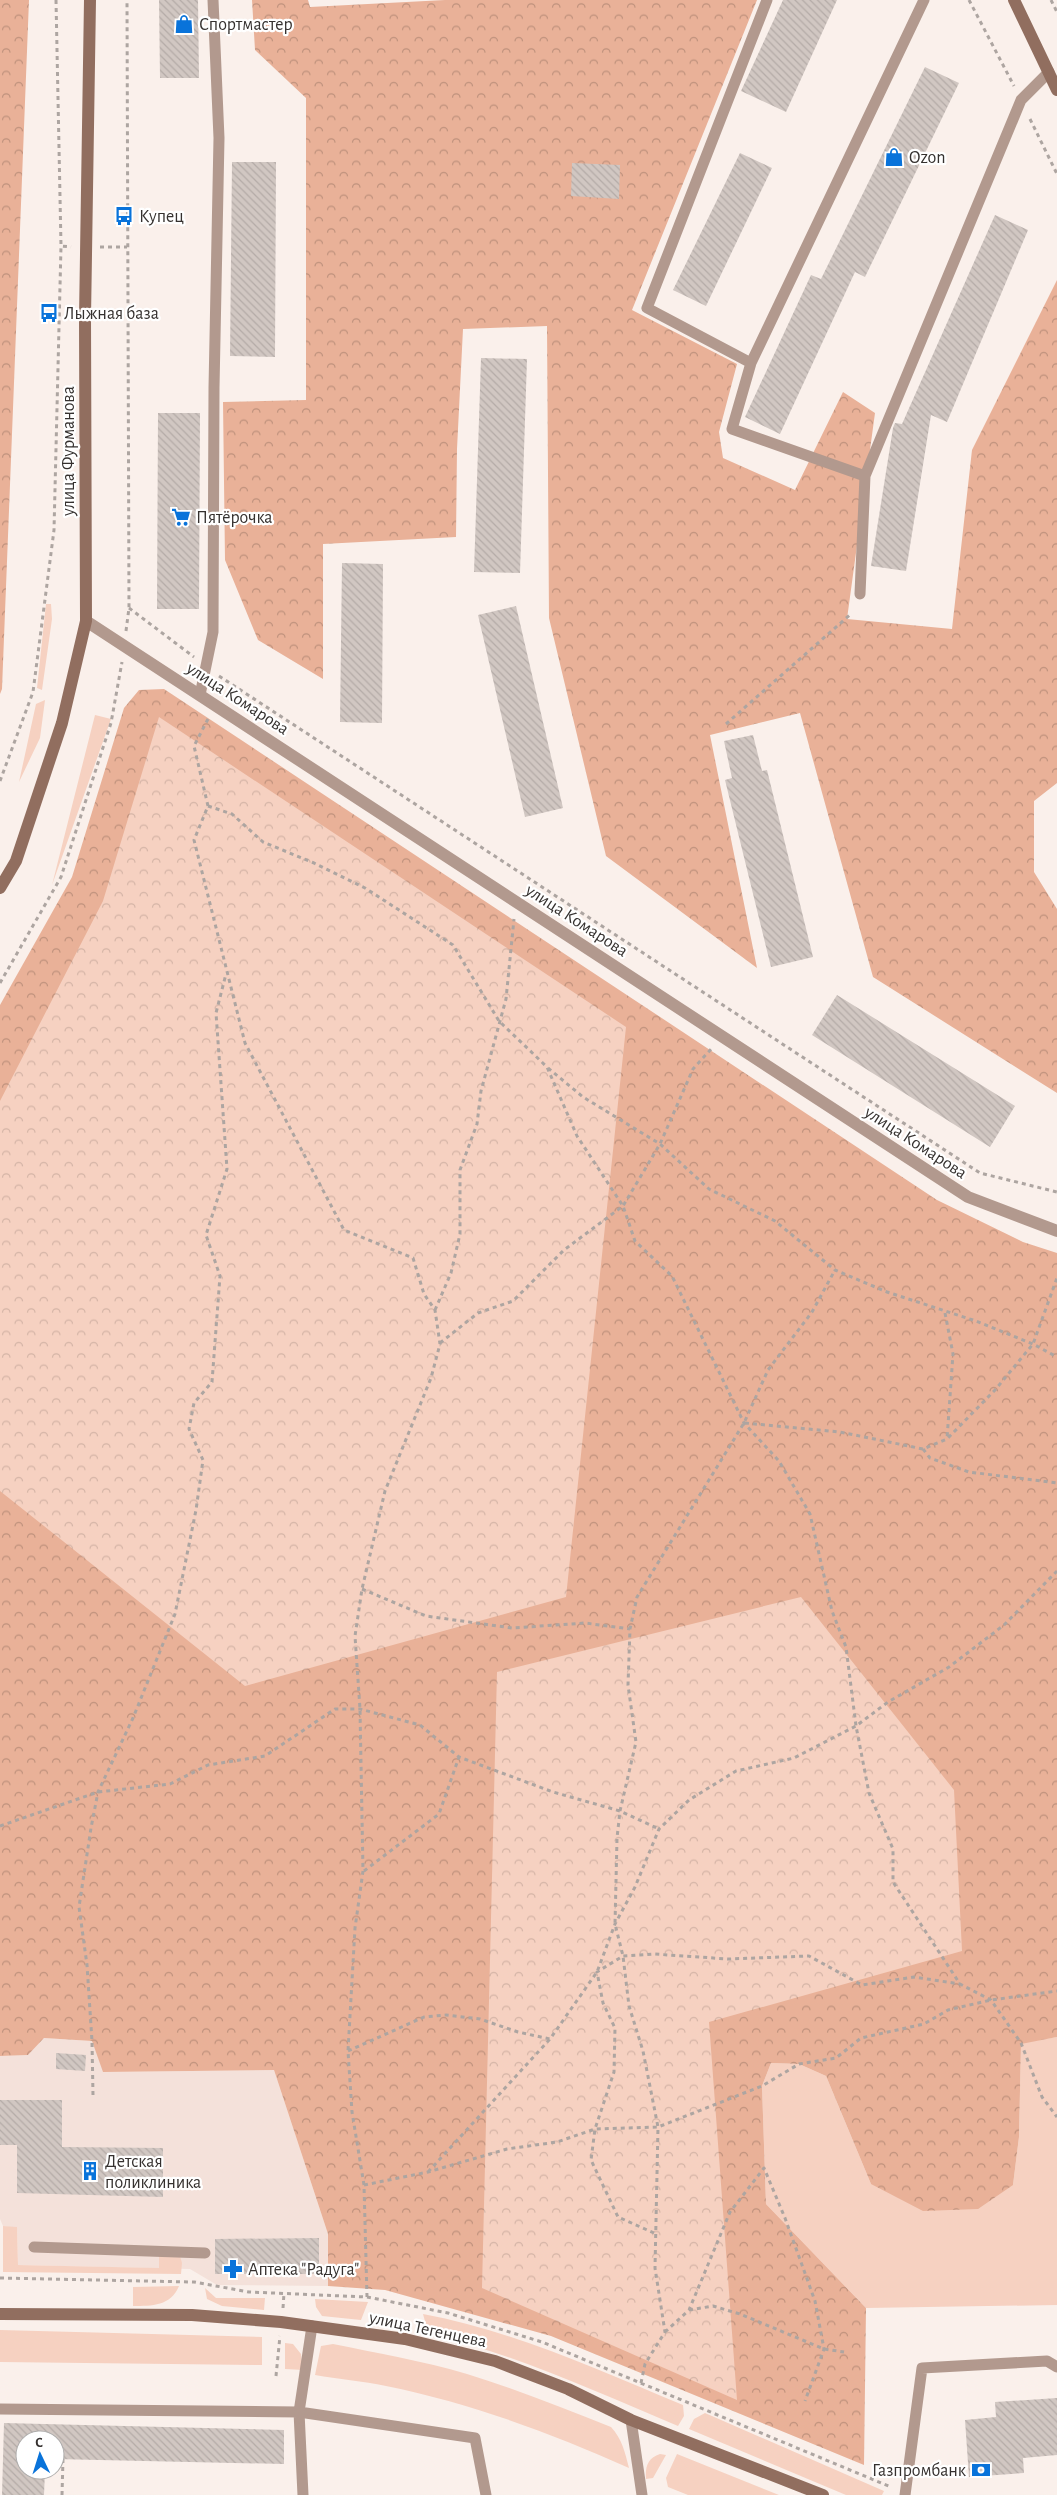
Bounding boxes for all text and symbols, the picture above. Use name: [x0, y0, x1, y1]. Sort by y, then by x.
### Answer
shop icon: Спортмастер: [173, 13, 195, 35]
place label: Спортмастер: [199, 16, 293, 34]
shop icon: Ozon: [883, 146, 905, 168]
place label: Ozon: [909, 149, 946, 167]
bus stop icon: Купец: [113, 205, 135, 227]
place label: Купец: [139, 208, 184, 226]
bus stop icon: Лыжная база: [38, 302, 60, 324]
place label: Лыжная база: [64, 304, 159, 323]
street label: улица Фурманова: [60, 386, 78, 517]
supermarket icon: Пятёрочка: [170, 506, 192, 528]
place label: Пятёрочка: [196, 509, 273, 527]
street label: улица Комарова: [182, 659, 292, 739]
street label: улица Комарова: [521, 881, 631, 961]
street label: улица Комарова: [860, 1103, 970, 1183]
place label: Детская поликлиника: [105, 2153, 201, 2192]
building icon: Детская поликлиника: [79, 2160, 101, 2182]
pharmacy icon: Аптека "Радуга": [222, 2258, 244, 2280]
place label: Аптека "Радуга": [248, 2261, 359, 2279]
street label: улица Тегенцева: [366, 2309, 488, 2351]
north arrow: [15, 2430, 65, 2480]
text: С: [35, 2436, 44, 2450]
bank icon: Газпромбанк: [970, 2459, 992, 2481]
place label: Газпромбанк: [872, 2461, 967, 2480]

